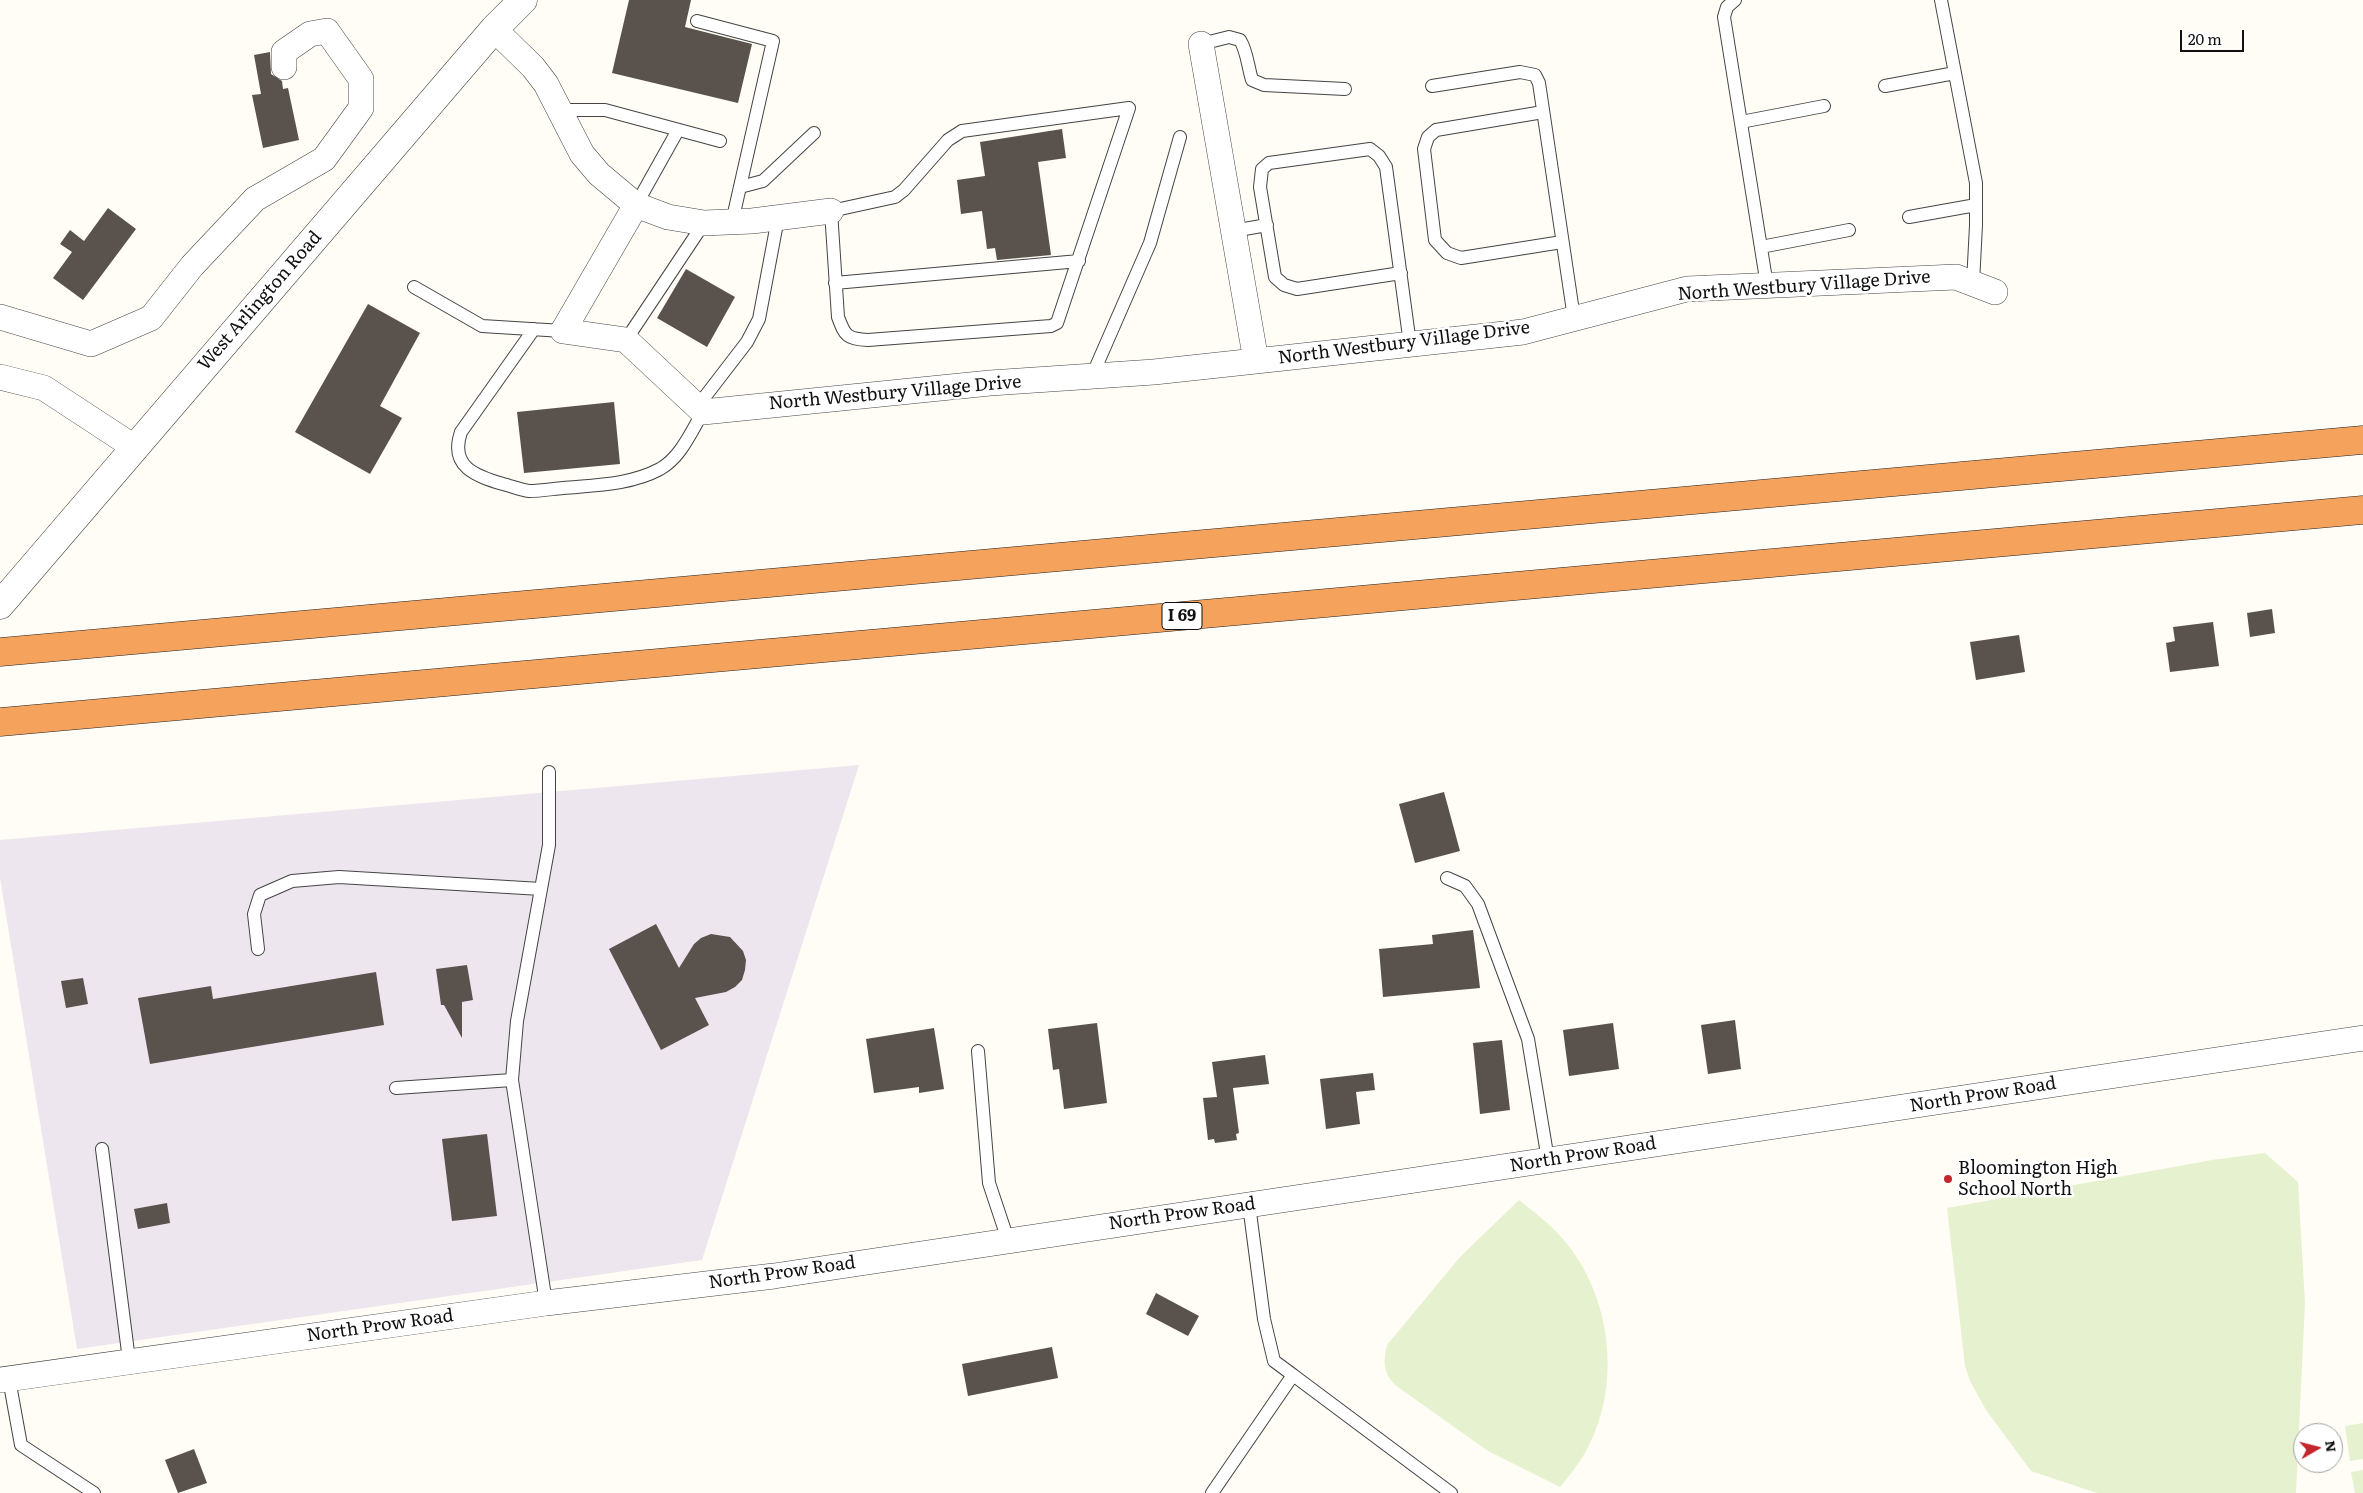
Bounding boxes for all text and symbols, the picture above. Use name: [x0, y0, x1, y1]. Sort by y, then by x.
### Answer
scale bar: [2183, 20, 2247, 52]
text: 20 m: [2188, 27, 2222, 50]
street label: West Arlington Road: [194, 227, 326, 375]
street label: North Westbury Village Drive: [1677, 266, 1931, 306]
street label: North Westbury Village Drive: [1277, 317, 1531, 369]
street label: North Westbury Village Drive: [768, 371, 1022, 415]
road number: I 69: [1162, 602, 1202, 630]
street label: North Prow Road: [1908, 1073, 2058, 1117]
street label: North Prow Road: [1508, 1133, 1658, 1177]
place label: Bloomington High School North: [1958, 1158, 2118, 1200]
marker: Bloomington High School North: [1942, 1173, 1954, 1185]
street label: North Prow Road: [1107, 1193, 1257, 1235]
street label: North Prow Road: [707, 1252, 857, 1294]
street label: North Prow Road: [305, 1305, 455, 1347]
north arrow: [2293, 1423, 2343, 1473]
text: N: [2321, 1439, 2343, 1453]

